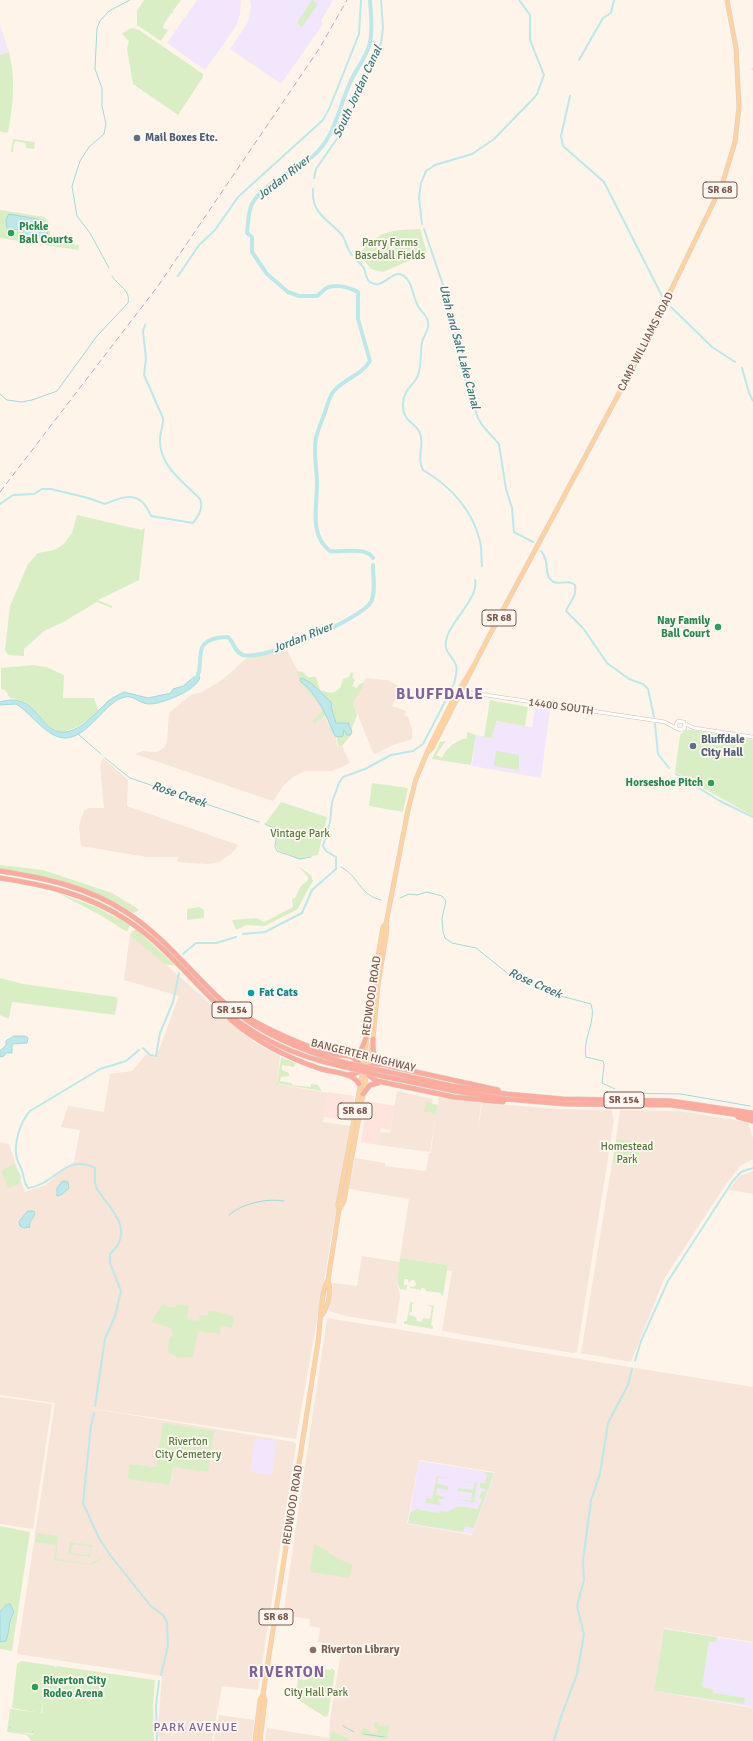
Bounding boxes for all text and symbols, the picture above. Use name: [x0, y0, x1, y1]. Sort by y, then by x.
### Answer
water label: South Jordan Canal: [330, 44, 386, 140]
place label: Mail Boxes Etc.: [145, 131, 218, 145]
marker: Mail Boxes Etc.: [132, 133, 142, 143]
water label: Jordan River: [255, 153, 313, 203]
road number: SR 68: [703, 182, 737, 198]
place label: Pickle Ball Courts: [19, 220, 73, 246]
marker: Pickle Ball Courts: [6, 228, 16, 238]
park label: Parry Farms Baseball Fields: [355, 236, 425, 262]
water label: Utah and Salt Lake Canal: [435, 283, 483, 411]
street label: CAMP WILLIAMS ROAD: [615, 290, 677, 394]
road number: SR 68: [482, 610, 516, 626]
place label: Nay Family Ball Court: [657, 614, 710, 640]
water label: Jordan River: [271, 619, 335, 657]
marker: Nay Family Ball Court: [713, 622, 723, 632]
district label: BLUFFDALE: [396, 686, 484, 704]
street label: 14400 SOUTH: [528, 696, 594, 718]
place label: Bluffdale City Hall: [701, 733, 745, 759]
marker: Bluffdale City Hall: [688, 741, 698, 751]
place label: Horseshoe Pitch: [626, 776, 703, 790]
marker: Horseshoe Pitch: [706, 778, 716, 788]
water label: Rose Creek: [150, 779, 208, 811]
park label: Vintage Park: [270, 827, 330, 841]
street label: REDWOOD ROAD: [360, 955, 384, 1037]
water label: Rose Creek: [506, 966, 564, 1002]
place label: Fat Cats: [259, 986, 298, 1000]
marker: Fat Cats: [246, 988, 256, 998]
road number: SR 154: [212, 1002, 252, 1018]
street label: BANGERTER HIGHWAY: [309, 1037, 417, 1075]
road number: SR 154: [604, 1092, 644, 1108]
road number: SR 68: [338, 1103, 372, 1119]
park label: Homestead Park: [601, 1140, 653, 1166]
park label: Riverton City Cemetery: [155, 1435, 221, 1461]
street label: REDWOOD ROAD: [280, 1464, 306, 1546]
road number: SR 68: [259, 1609, 293, 1625]
place label: Riverton Library: [321, 1643, 399, 1657]
marker: Riverton Library: [308, 1645, 318, 1655]
district label: RIVERTON: [249, 1664, 325, 1682]
place label: Riverton City Rodeo Arena: [43, 1674, 106, 1700]
marker: Riverton City Rodeo Arena: [30, 1682, 40, 1692]
park label: City Hall Park: [284, 1686, 348, 1700]
district label: PARK AVENUE: [154, 1721, 238, 1735]

